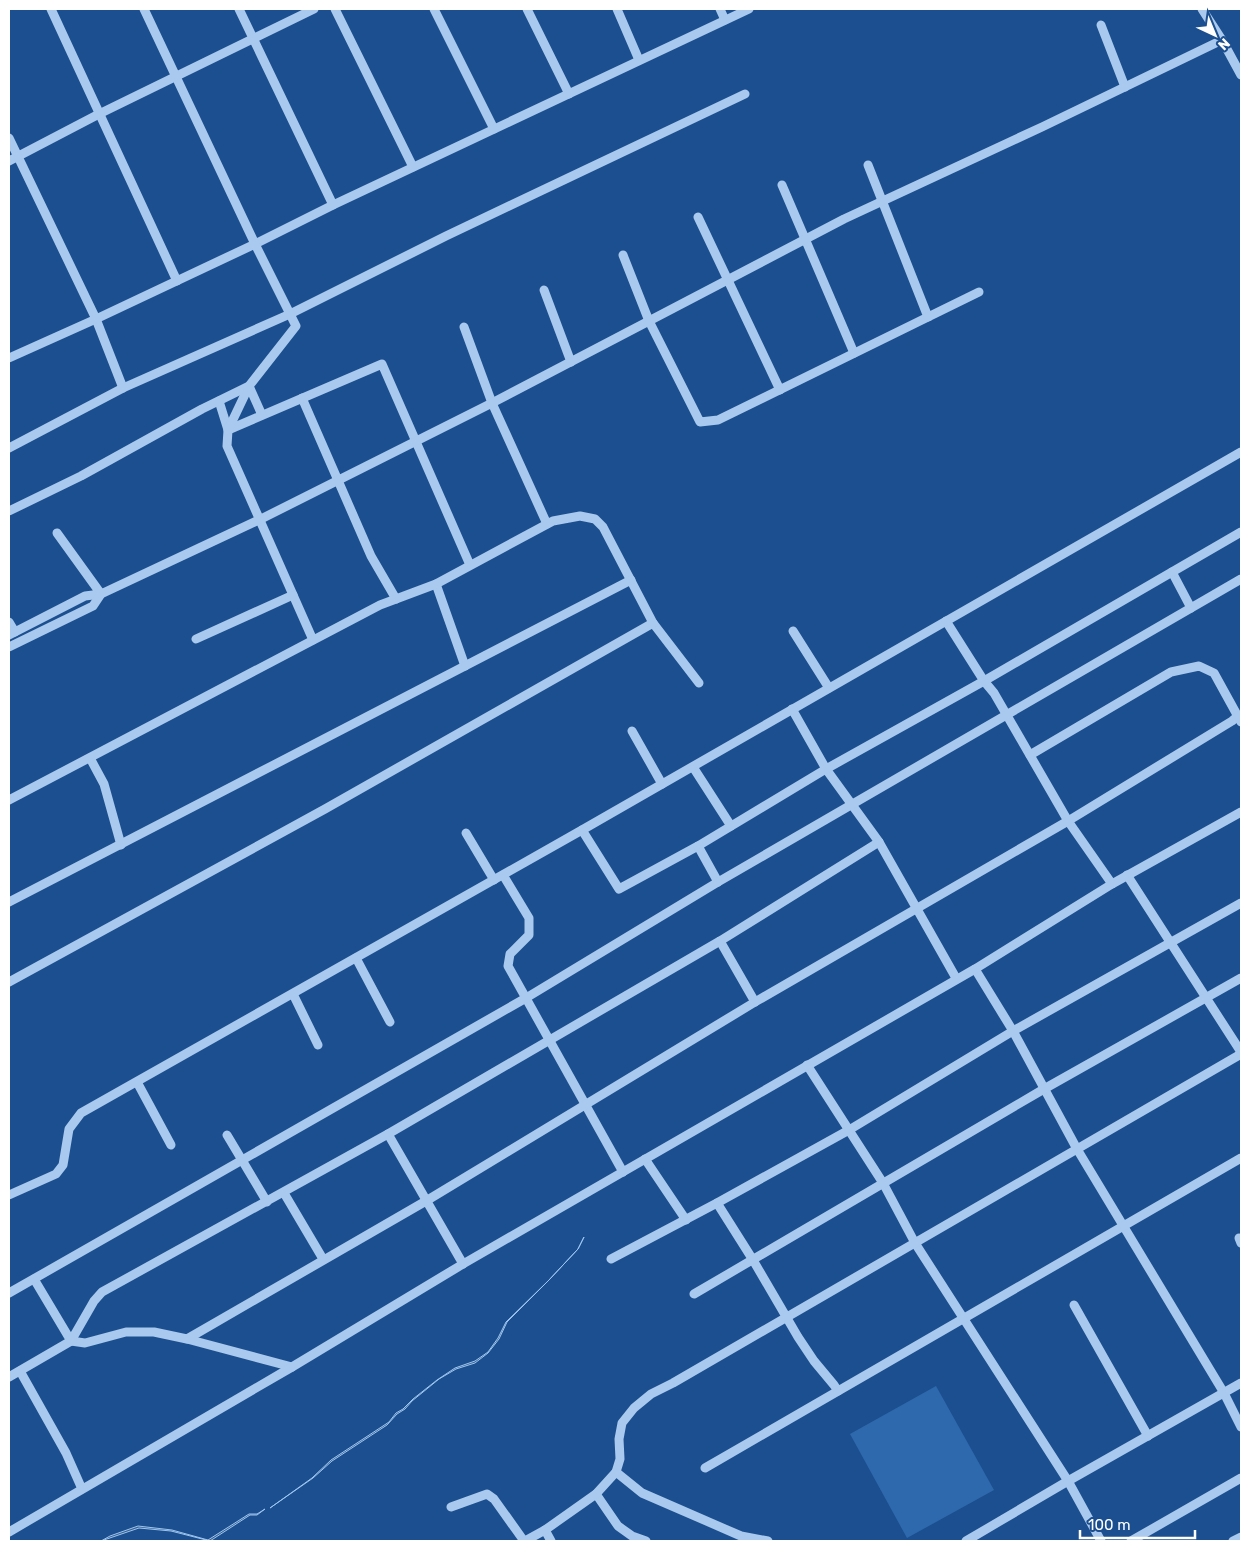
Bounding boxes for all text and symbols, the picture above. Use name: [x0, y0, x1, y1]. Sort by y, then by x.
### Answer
north arrow: [1190, 10, 1240, 60]
text: N: [1214, 34, 1233, 54]
scale bar: [1080, 1508, 1195, 1540]
text: 100 m: [1088, 1516, 1130, 1534]

